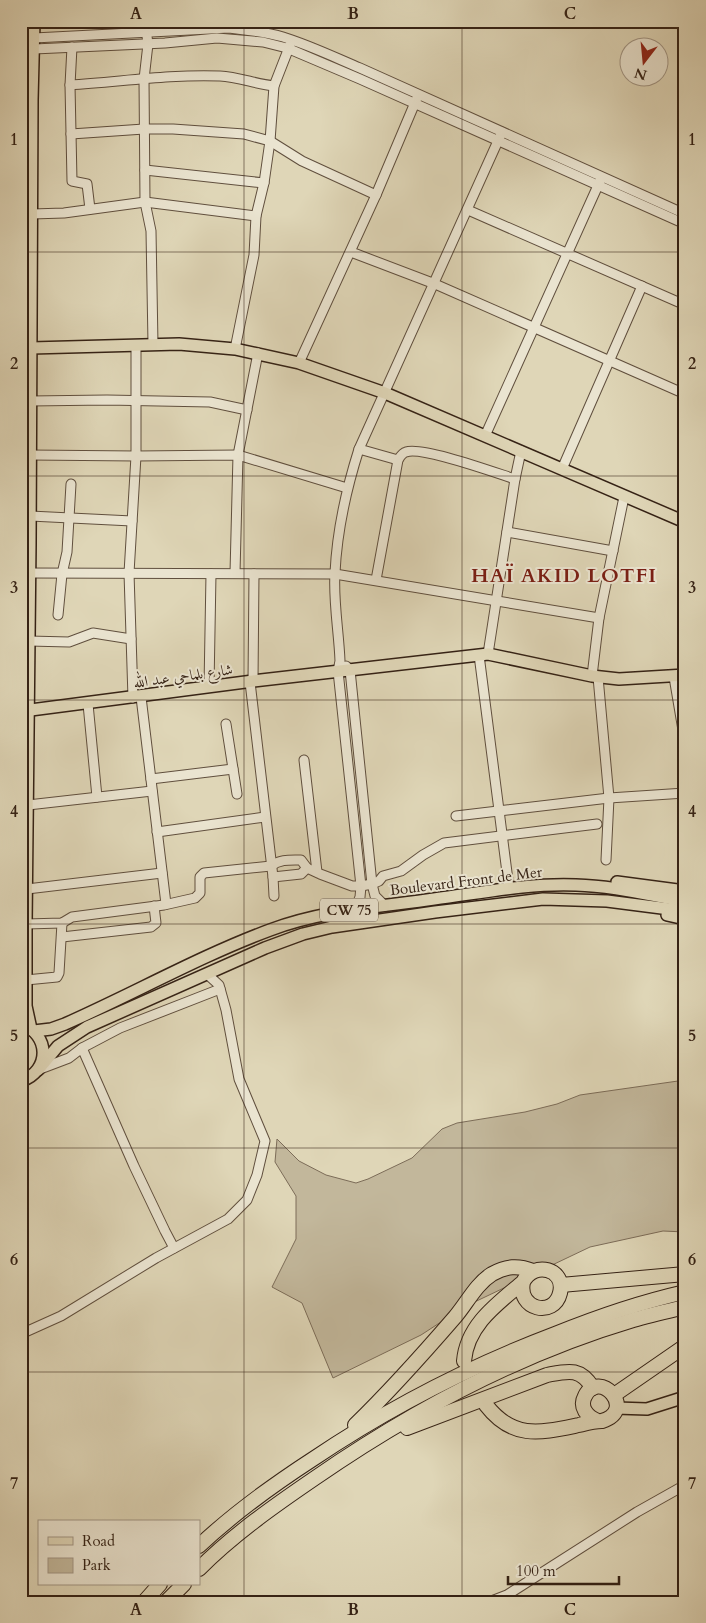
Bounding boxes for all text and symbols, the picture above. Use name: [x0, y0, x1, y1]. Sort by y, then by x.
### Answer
text: A: [130, 3, 142, 25]
text: B: [347, 3, 359, 25]
text: C: [564, 3, 576, 25]
north arrow: [618, 38, 668, 88]
text: N: [632, 63, 649, 85]
text: 1: [10, 129, 18, 151]
text: 1: [688, 129, 696, 151]
text: 2: [10, 353, 18, 375]
text: 2: [688, 353, 696, 375]
district label: HAÏ AKID LOTFI: [471, 562, 657, 589]
text: 3: [10, 577, 18, 599]
text: 3: [688, 577, 696, 599]
street label: شارع بلماحي عبد الله: [132, 657, 234, 696]
text: 4: [10, 801, 18, 823]
text: 4: [688, 801, 696, 823]
street label: Boulevard Front de Mer: [389, 862, 544, 900]
road number: CW 75: [320, 898, 378, 922]
text: 5: [10, 1025, 18, 1047]
text: 5: [688, 1025, 696, 1047]
text: 6: [10, 1249, 18, 1271]
text: 6: [688, 1249, 696, 1271]
text: 7: [10, 1473, 18, 1495]
text: 7: [688, 1473, 696, 1495]
legend: [38, 1520, 200, 1586]
text: Road: [82, 1531, 115, 1551]
scale bar: [508, 1553, 620, 1585]
text: Park: [82, 1555, 111, 1575]
text: 100 m: [516, 1561, 556, 1581]
text: A: [130, 1599, 142, 1621]
text: B: [347, 1599, 359, 1621]
text: C: [564, 1599, 576, 1621]

